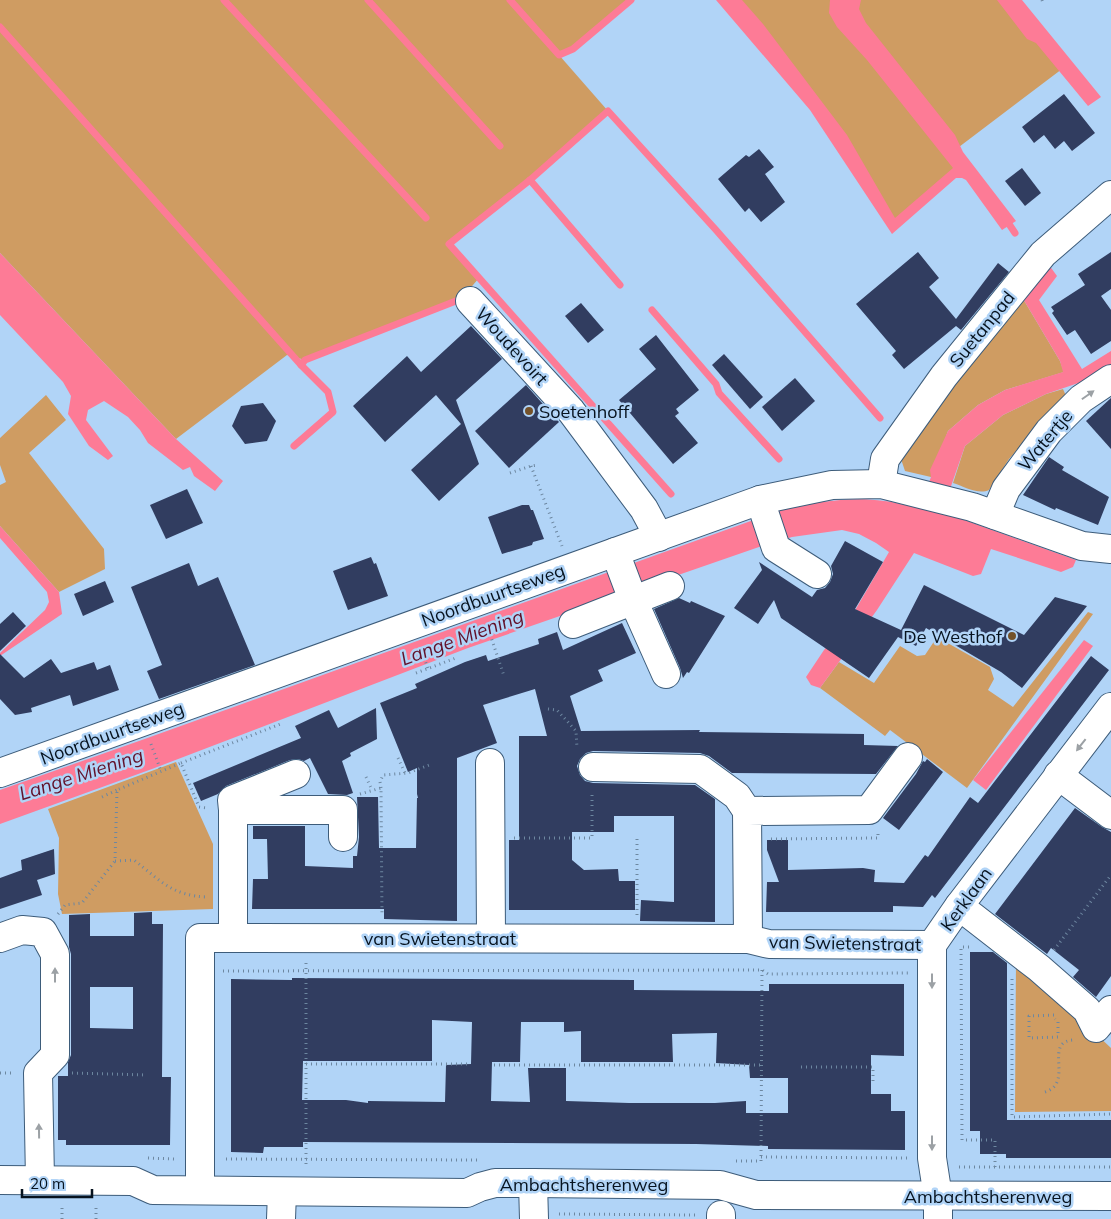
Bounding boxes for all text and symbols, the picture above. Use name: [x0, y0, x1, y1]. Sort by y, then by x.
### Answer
street label: Suetanpad: [944, 286, 1020, 372]
street label: Woudevoirt: [471, 302, 553, 390]
one-way arrow: [1082, 390, 1095, 400]
place label: Soetenhoff: [539, 400, 630, 423]
marker: Soetenhoff: [523, 405, 535, 417]
street label: Watertje: [1013, 405, 1077, 475]
street label: Noordbuurtseweg: [418, 558, 568, 632]
water label: Lange Miening: [397, 604, 527, 670]
place label: De Westhof: [903, 625, 1003, 648]
marker: De Westhof: [1006, 630, 1018, 642]
street label: Noordbuurtseweg: [37, 696, 187, 770]
one-way arrow: [1076, 738, 1086, 752]
water label: Lange Miening: [16, 743, 146, 805]
street label: Kerklaan: [935, 863, 997, 935]
street label: van Swietenstraat: [364, 927, 516, 950]
street label: van Swietenstraat: [769, 930, 921, 956]
one-way arrow: [51, 967, 59, 983]
one-way arrow: [928, 973, 936, 989]
one-way arrow: [35, 1123, 43, 1139]
one-way arrow: [928, 1135, 936, 1151]
scale bar: [22, 1166, 92, 1198]
street label: Ambachtsherenweg: [500, 1173, 668, 1196]
text: 20 m: [30, 1174, 65, 1193]
street label: Ambachtsherenweg: [904, 1185, 1072, 1208]

